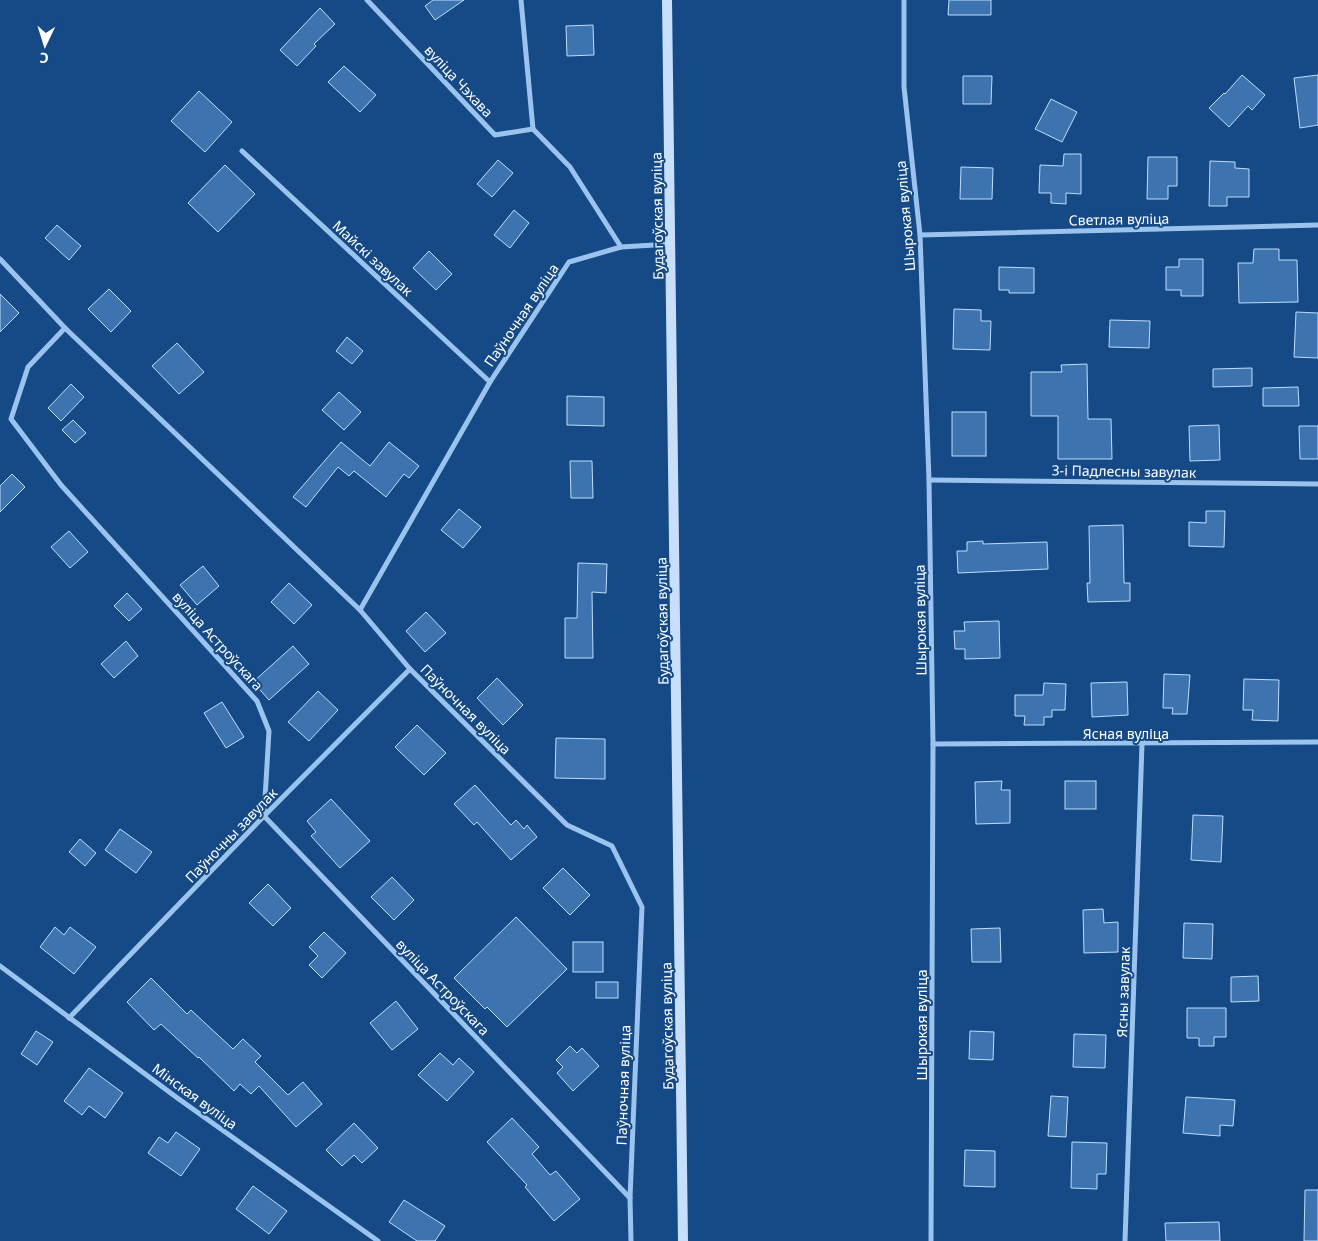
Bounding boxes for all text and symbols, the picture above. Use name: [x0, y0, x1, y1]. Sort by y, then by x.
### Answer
north arrow: [20, 20, 70, 70]
street label: вуліца Чэхава: [421, 41, 497, 121]
text: С: [39, 49, 49, 68]
street label: Будагоўская вуліца: [646, 152, 668, 280]
street label: Шырокая вуліца: [891, 160, 919, 272]
street label: Светлая вуліца: [1069, 209, 1169, 229]
street label: Майскі завулак: [329, 216, 418, 300]
street label: Паўночная вуліца: [479, 260, 563, 370]
street label: 3-і Падлесны завулак: [1052, 460, 1197, 482]
street label: Будагоўская вуліца: [651, 557, 673, 685]
street label: Шырокая вуліца: [910, 564, 930, 676]
street label: вуліца Астроўскага: [168, 587, 268, 695]
street label: Паўночная вуліца: [417, 660, 515, 758]
street label: Ясная вуліца: [1083, 724, 1169, 743]
street label: Паўночны завулак: [181, 783, 282, 887]
street label: вуліца Астроўскага: [392, 935, 494, 1039]
street label: Ясны завулак: [1112, 946, 1134, 1038]
street label: Будагоўская вуліца: [656, 962, 678, 1090]
street label: Шырокая вуліца: [912, 970, 931, 1080]
street label: Паўночная вуліца: [611, 1024, 635, 1146]
street label: Мінская вуліца: [149, 1059, 241, 1133]

